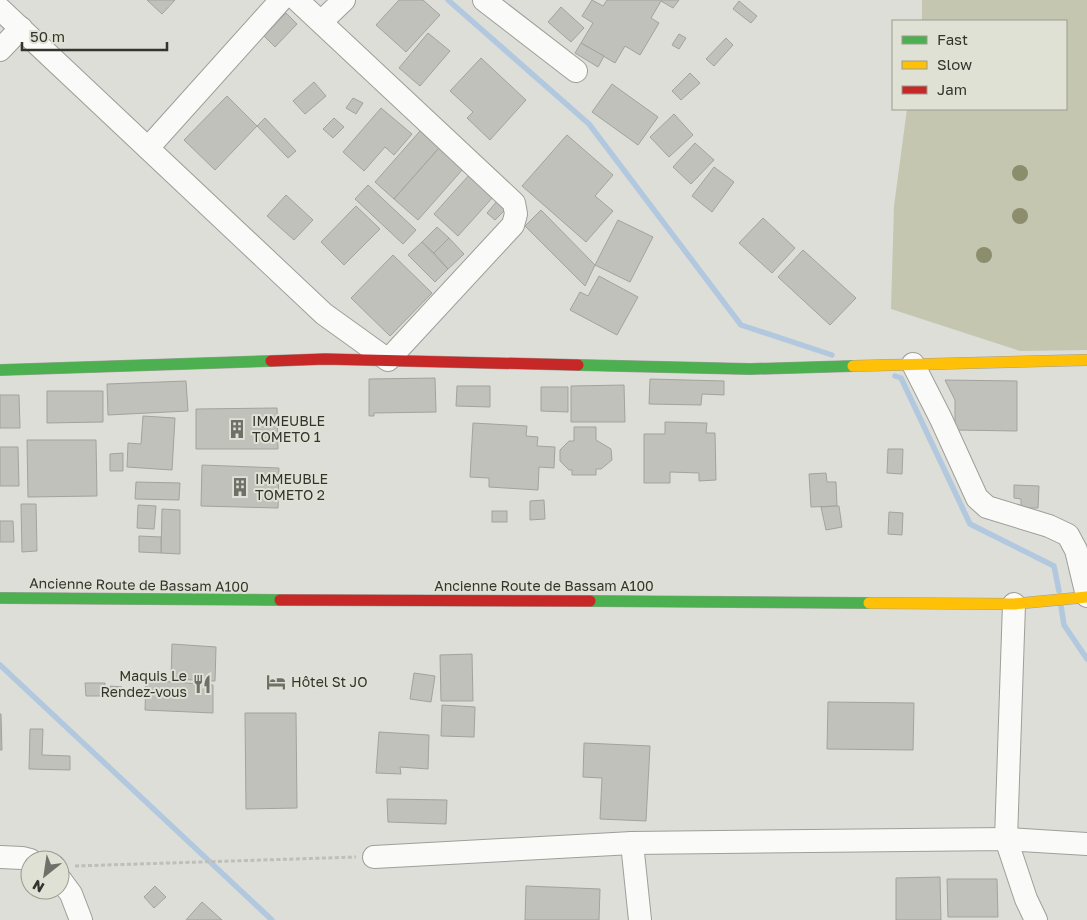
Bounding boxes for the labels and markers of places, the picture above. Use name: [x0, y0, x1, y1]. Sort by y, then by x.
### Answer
place label: IMMEUBLE TOMETO 1: [252, 412, 325, 445]
building icon: IMMEUBLE TOMETO 1: [226, 418, 248, 440]
place label: IMMEUBLE TOMETO 2: [255, 470, 328, 503]
building icon: IMMEUBLE TOMETO 2: [229, 476, 251, 498]
place label: Maquis Le Rendez-vous: [100, 667, 187, 700]
hotel icon: Hôtel St JO: [265, 671, 287, 693]
restaurant icon: Maquis Le Rendez-vous: [191, 673, 213, 695]
place label: Hôtel St JO: [291, 673, 368, 690]

